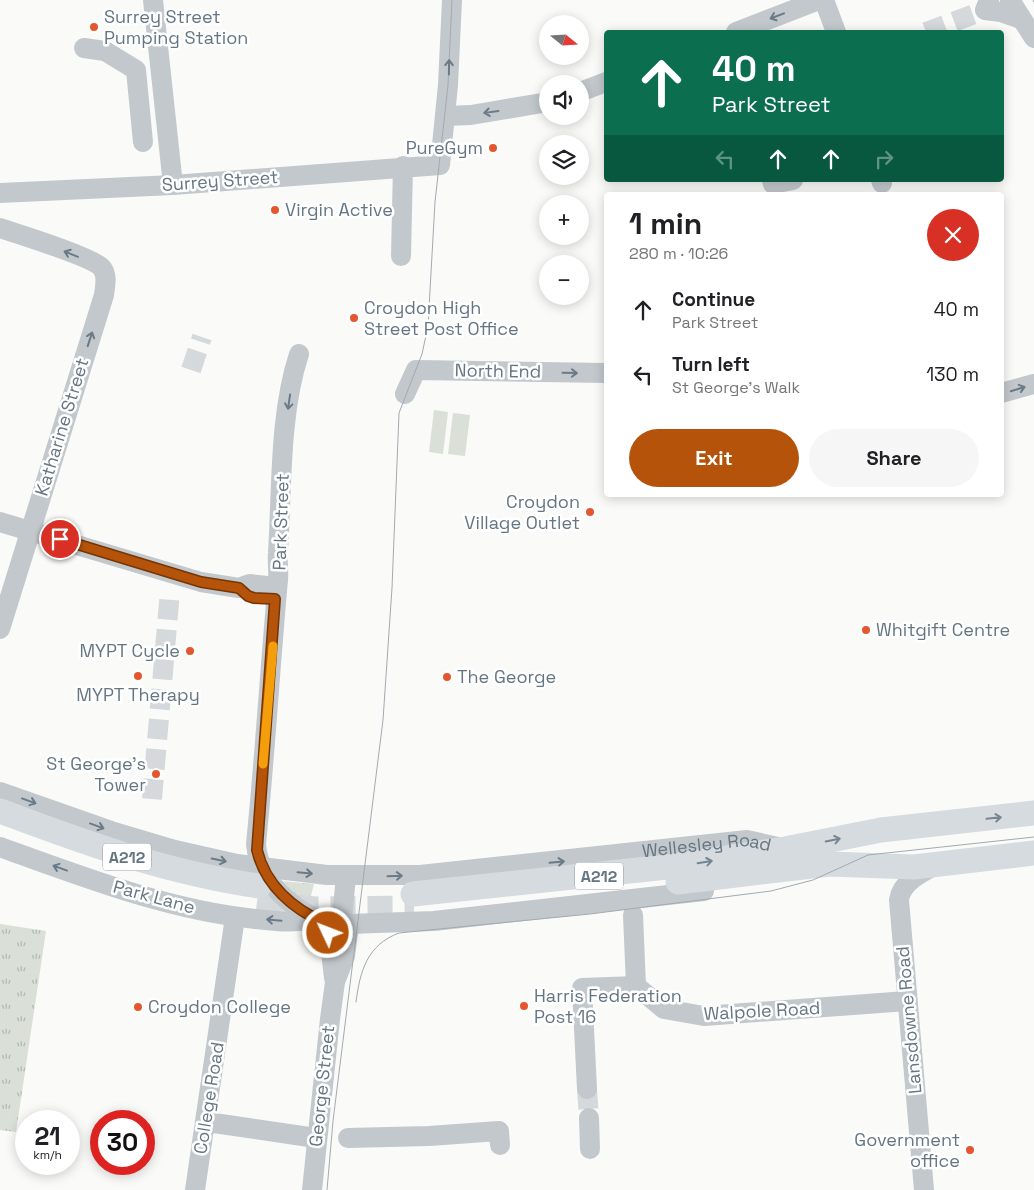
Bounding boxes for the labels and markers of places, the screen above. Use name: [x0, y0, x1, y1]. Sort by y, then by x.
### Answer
place label: Surrey Street Pumping Station: [104, 5, 248, 49]
marker: Surrey Street Pumping Station: [88, 21, 100, 33]
place label: PureGym: [406, 136, 483, 159]
marker: PureGym: [487, 142, 499, 154]
place label: Virgin Active: [285, 198, 393, 221]
marker: Virgin Active: [269, 204, 281, 216]
place label: Croydon High Street Post Office: [364, 296, 519, 340]
marker: Croydon High Street Post Office: [348, 312, 360, 324]
place label: Croydon Village Outlet: [464, 490, 580, 534]
marker: Croydon Village Outlet: [584, 506, 596, 518]
pin: [39, 518, 81, 560]
place label: Whitgift Centre: [876, 618, 1010, 641]
marker: Whitgift Centre: [860, 624, 872, 636]
place label: MYPT Cycle: [80, 639, 180, 662]
marker: MYPT Cycle: [184, 645, 196, 657]
place label: The George: [457, 665, 556, 688]
marker: MYPT Therapy: [132, 670, 144, 682]
marker: The George: [441, 671, 453, 683]
place label: MYPT Therapy: [76, 683, 200, 706]
place label: St George's Tower: [46, 752, 146, 796]
marker: St George's Tower: [150, 768, 162, 780]
place label: Harris Federation Post 16: [534, 984, 682, 1028]
place label: Croydon College: [148, 995, 291, 1018]
marker: Harris Federation Post 16: [518, 1000, 530, 1012]
marker: Croydon College: [132, 1001, 144, 1013]
place label: Government office: [854, 1128, 960, 1172]
marker: Government office: [964, 1144, 976, 1156]

